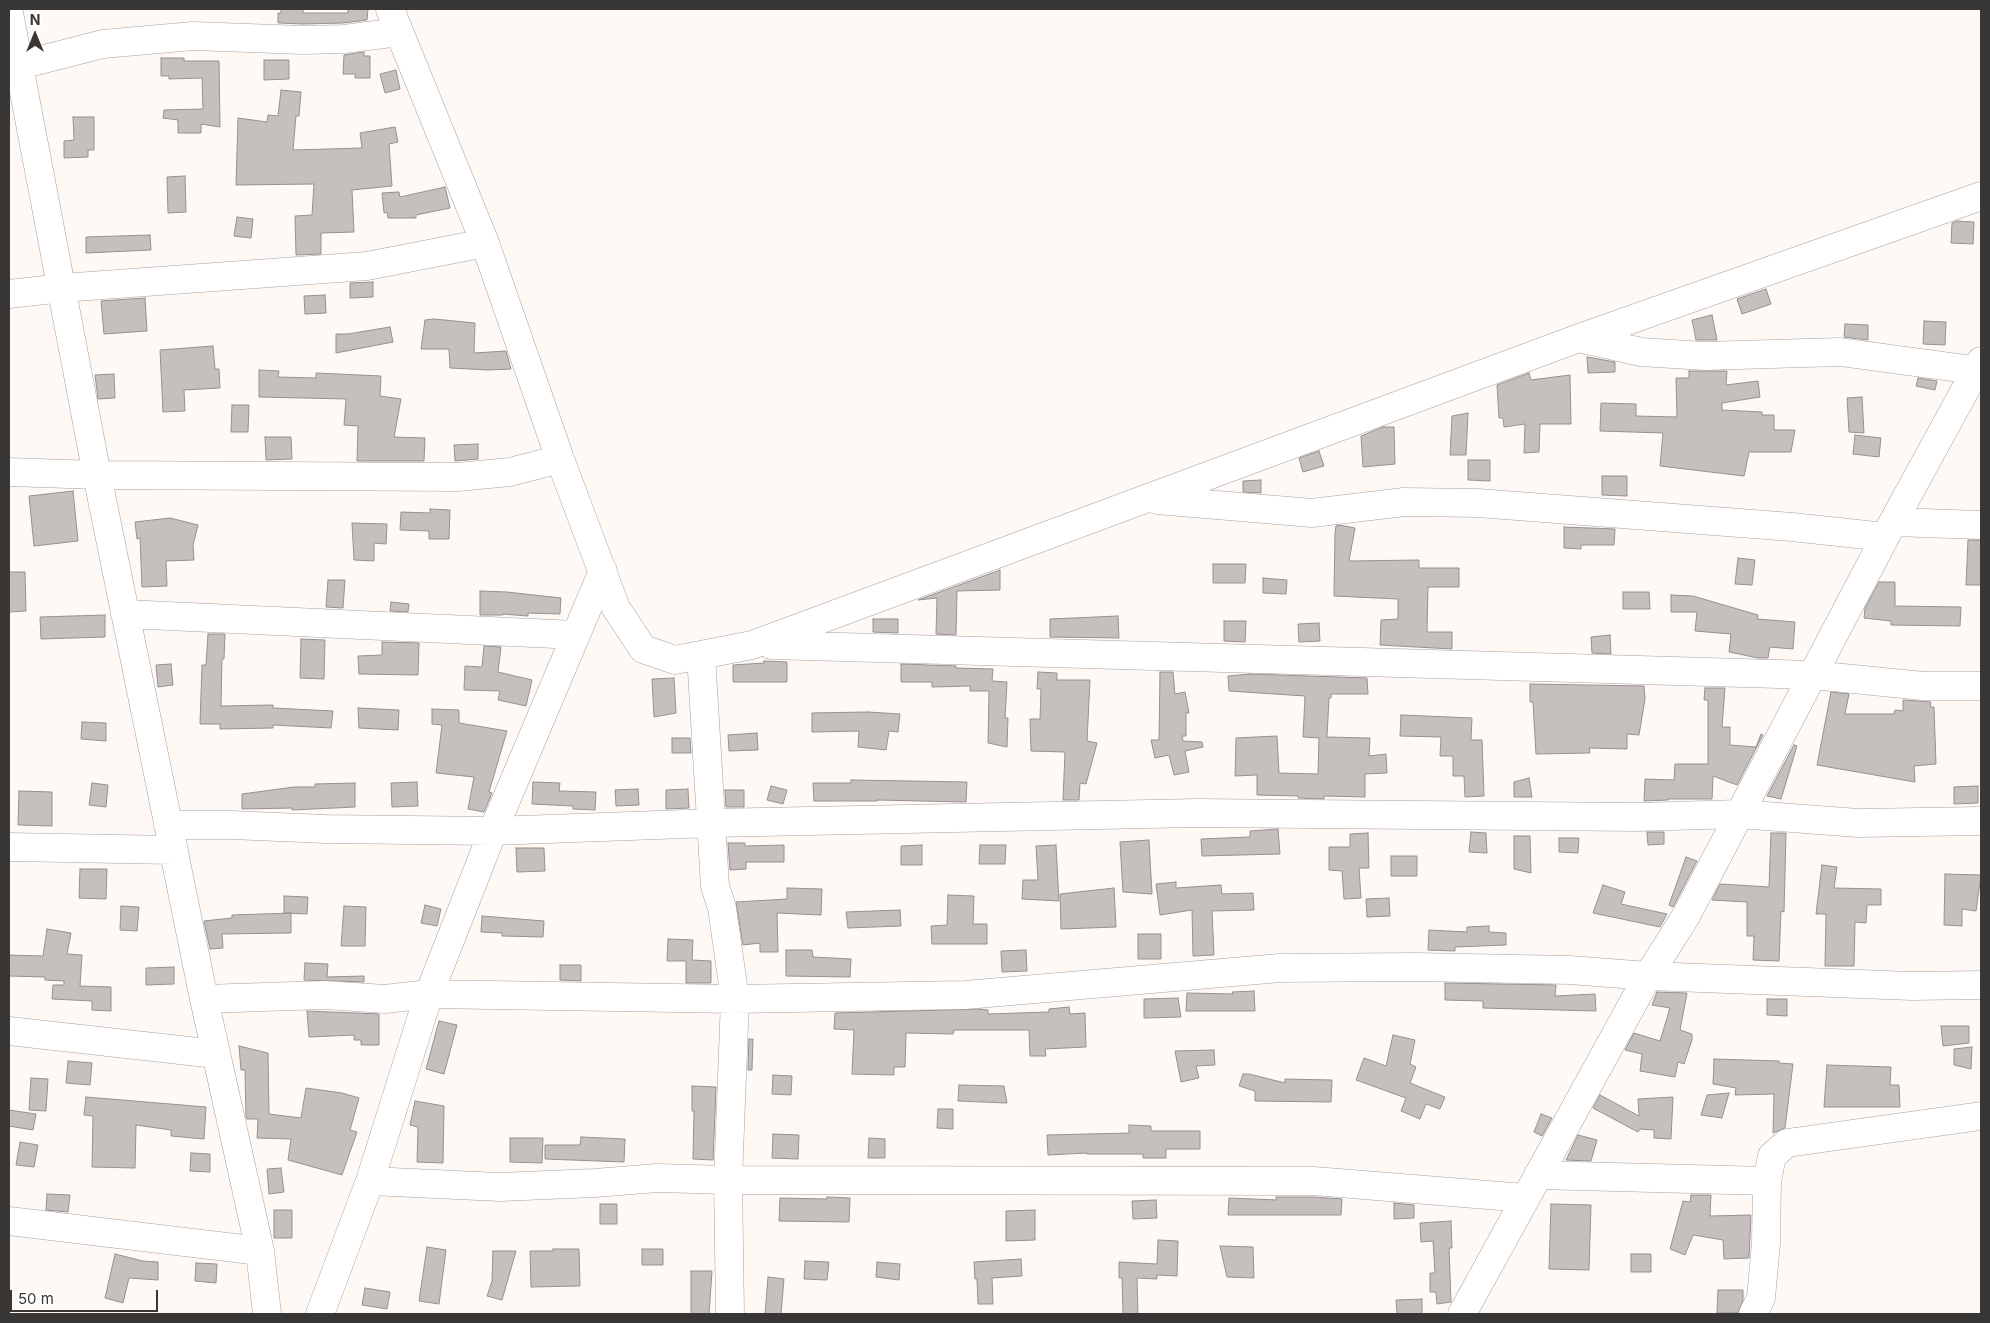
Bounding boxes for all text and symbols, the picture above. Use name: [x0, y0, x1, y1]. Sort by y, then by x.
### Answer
north arrow: [10, 10, 60, 60]
text: N: [30, 11, 40, 28]
scale bar: [12, 1280, 160, 1312]
text: 50 m: [18, 1289, 54, 1308]

